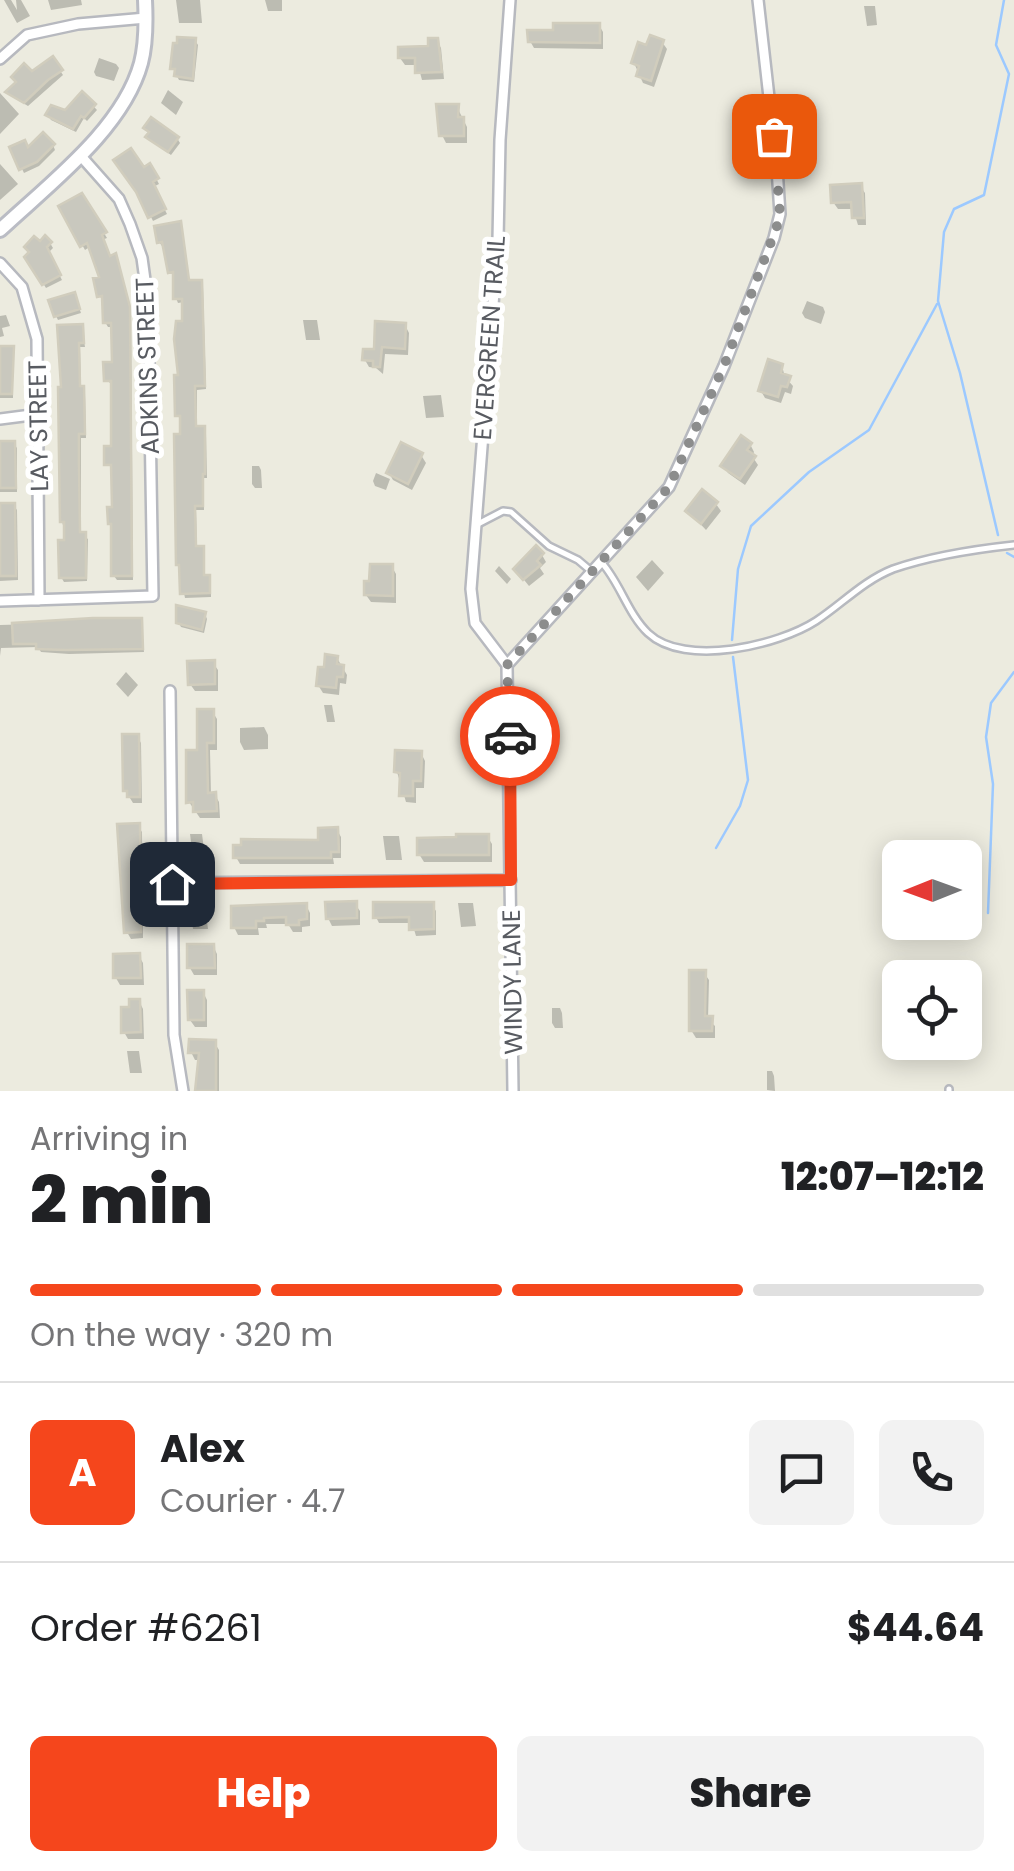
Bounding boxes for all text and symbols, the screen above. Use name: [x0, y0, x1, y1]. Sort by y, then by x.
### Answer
pin: [732, 94, 817, 179]
icon: bag: [747, 109, 802, 164]
street label: EVERGREEN TRAIL: [465, 234, 514, 441]
street label: ADKINS STREET: [127, 277, 168, 455]
street label: LAY STREET: [20, 360, 57, 492]
courier: [460, 686, 560, 786]
icon: car: [483, 709, 538, 764]
north arrow: [882, 840, 982, 940]
map controls: [882, 840, 982, 1060]
pin: [130, 842, 215, 927]
icon: home: [145, 857, 200, 912]
street label: WINDY LANE: [494, 909, 531, 1055]
button: locate: [882, 960, 982, 1060]
text: Arriving in: [30, 1116, 188, 1161]
text: 12:07–12:12: [781, 1150, 984, 1203]
text: 2 min: [30, 1155, 213, 1246]
text: On the way · 320 m: [30, 1312, 333, 1357]
button: chat: [749, 1420, 854, 1525]
button: phone: [879, 1420, 984, 1525]
text: Alex: [160, 1422, 245, 1475]
text: A: [68, 1446, 97, 1499]
text: Courier · 4.7: [160, 1478, 345, 1523]
text: Order #6261: [30, 1601, 262, 1654]
text: $44.64: [847, 1601, 984, 1654]
button: Help: [30, 1736, 497, 1851]
button: Share: [517, 1736, 984, 1851]

